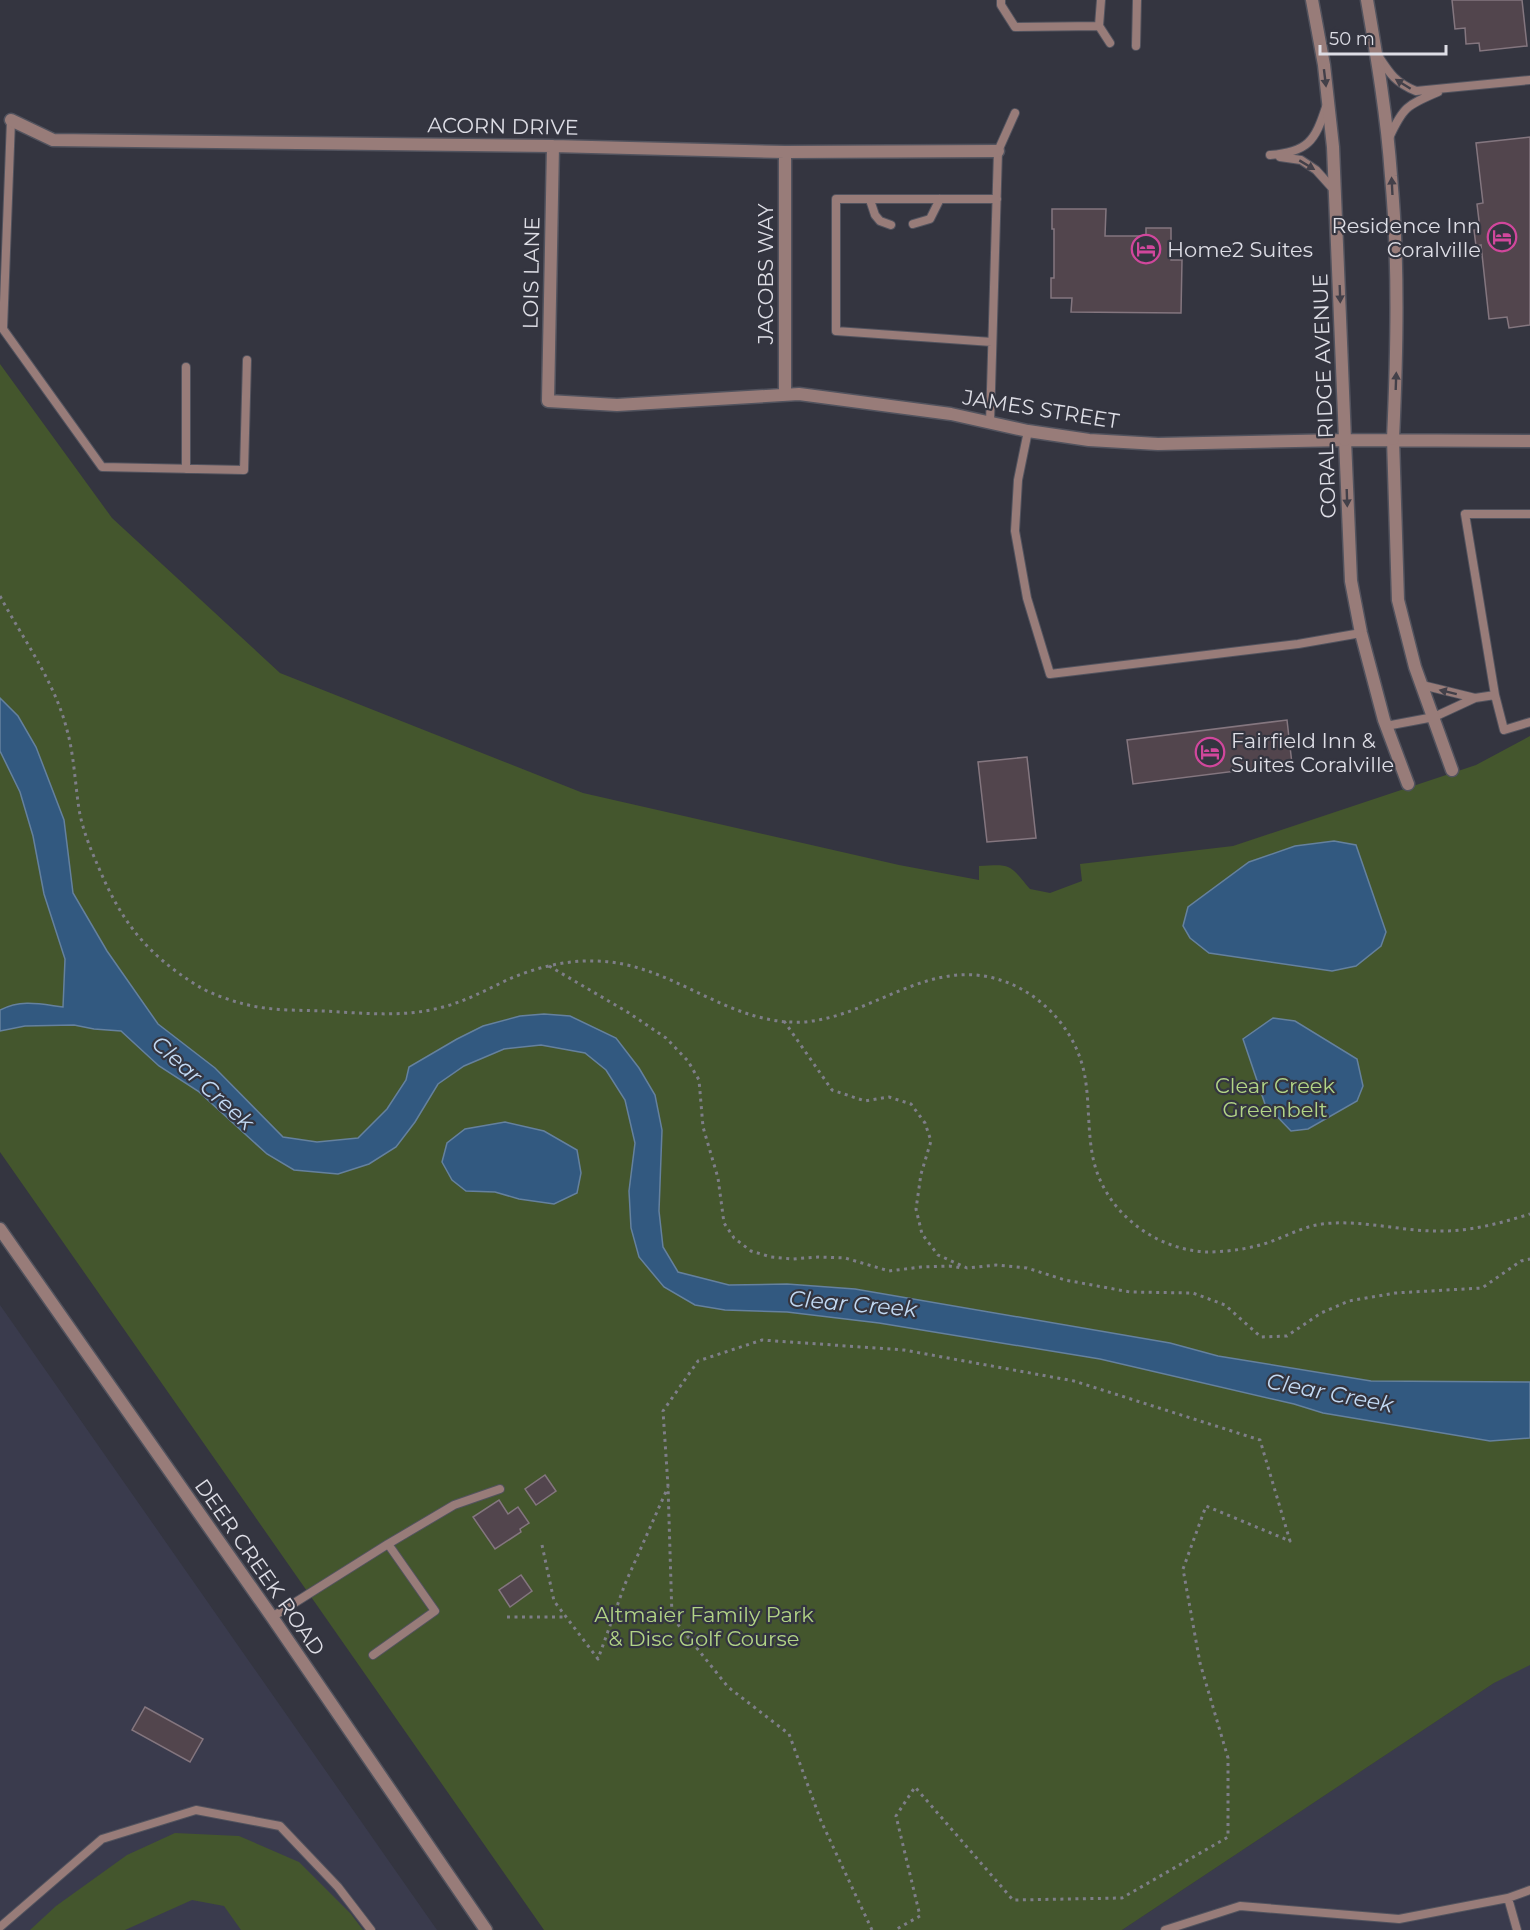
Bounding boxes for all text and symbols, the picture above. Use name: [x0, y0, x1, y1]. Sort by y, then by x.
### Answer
scale bar: [1320, 18, 1446, 56]
text: 50 m: [1329, 28, 1375, 50]
one-way arrow: [1321, 69, 1330, 88]
one-way arrow: [1395, 78, 1411, 89]
street label: ACORN DRIVE: [427, 112, 579, 140]
one-way arrow: [1299, 160, 1316, 171]
one-way arrow: [1387, 176, 1397, 195]
street label: JACOBS WAY: [753, 203, 778, 346]
place label: Residence Inn Coralville: [1332, 213, 1481, 262]
street label: LOIS LANE: [518, 216, 544, 330]
hotel icon: Residence Inn Coralville: [1486, 221, 1518, 253]
hotel icon: Home2 Suites: [1130, 233, 1162, 265]
place label: Home2 Suites: [1167, 237, 1313, 262]
street label: CORAL RIDGE AVENUE: [1307, 273, 1341, 519]
one-way arrow: [1335, 284, 1344, 303]
one-way arrow: [1391, 371, 1400, 390]
street label: JAMES STREET: [960, 384, 1121, 434]
one-way arrow: [1343, 489, 1352, 508]
one-way arrow: [1439, 686, 1458, 696]
place label: Fairfield Inn & Suites Coralville: [1231, 728, 1394, 777]
hotel icon: Fairfield Inn & Suites Coralville: [1194, 736, 1226, 768]
water label: Clear Creek: [146, 1030, 260, 1137]
park label: Clear Creek Greenbelt: [1215, 1073, 1336, 1122]
water label: Clear Creek: [788, 1285, 919, 1323]
water label: Clear Creek: [1264, 1367, 1397, 1419]
street label: DEER CREEK ROAD: [190, 1474, 330, 1660]
park label: Altmaier Family Park & Disc Golf Course: [594, 1602, 814, 1651]

